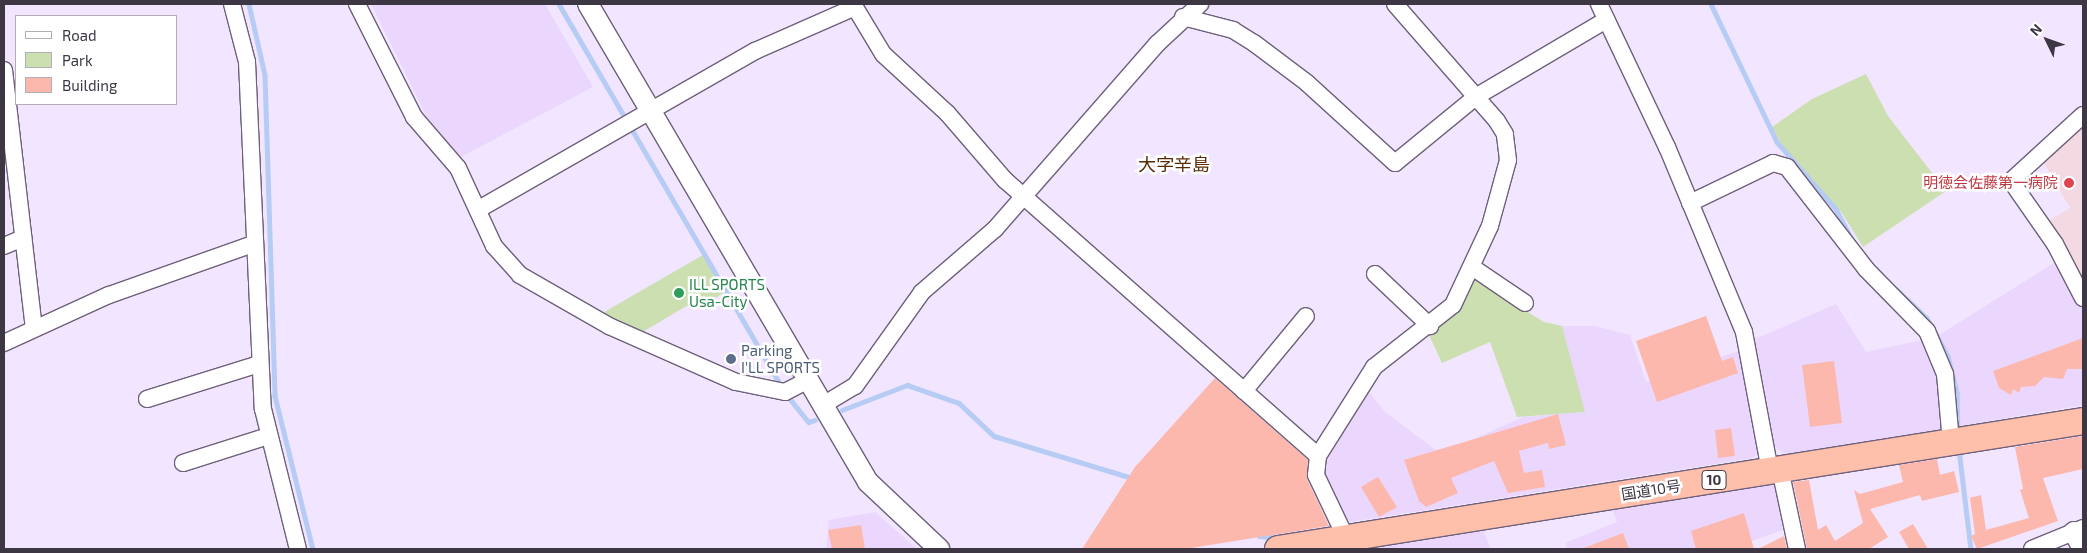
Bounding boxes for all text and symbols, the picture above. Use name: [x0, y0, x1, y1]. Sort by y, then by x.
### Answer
legend: [15, 15, 178, 105]
north arrow: [2022, 15, 2072, 65]
text: N: [2026, 20, 2045, 39]
text: Road: [62, 26, 97, 44]
text: Park: [62, 51, 93, 69]
text: Building: [62, 76, 117, 94]
district label: 大字辛島: [1138, 153, 1210, 175]
place label: 明徳会佐藤第一病院: [1923, 174, 2058, 192]
marker: 明徳会佐藤第一病院: [2062, 176, 2076, 190]
place label: ILL SPORTS Usa-City: [689, 275, 765, 310]
marker: ILL SPORTS Usa-City: [673, 287, 685, 299]
place label: Parking I'LL SPORTS: [741, 341, 820, 376]
marker: Parking I'LL SPORTS: [725, 353, 737, 365]
road number: 10: [1702, 468, 1726, 492]
street label: 国道10号: [1620, 476, 1682, 504]

